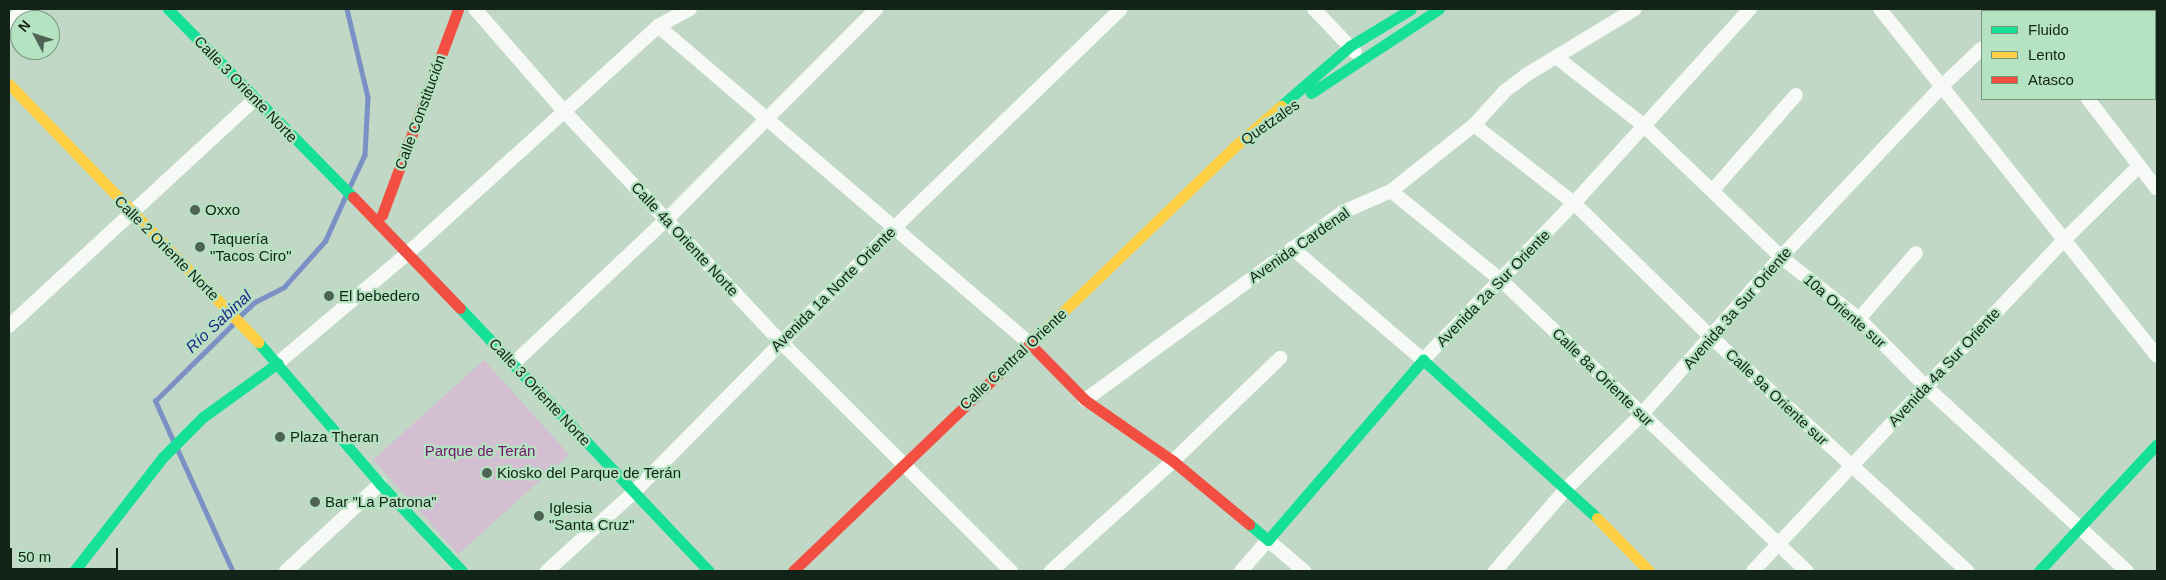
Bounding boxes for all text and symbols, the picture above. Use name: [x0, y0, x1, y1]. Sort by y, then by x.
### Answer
north arrow: [10, 10, 60, 60]
legend: [1981, 10, 2156, 100]
text: N: [15, 17, 34, 35]
text: Fluido: [2028, 21, 2069, 38]
street label: Calle 3 Oriente Norte: [191, 32, 301, 146]
text: Lento: [2028, 46, 2066, 63]
street label: Calle Constitución: [391, 52, 449, 172]
text: Atasco: [2028, 71, 2074, 88]
street label: Quetzales: [1237, 95, 1303, 149]
street label: Calle 4a Oriente Norte: [628, 178, 742, 300]
street label: Calle 2 Oriente Norte: [111, 192, 223, 304]
place label: Oxxo: [205, 201, 240, 219]
marker: Oxxo: [189, 204, 201, 216]
street label: Avenida Cardenal: [1245, 204, 1353, 286]
street label: Avenida 1a Norte Oriente: [767, 223, 899, 355]
street label: Avenida 2a Sur Oriente: [1432, 226, 1554, 350]
place label: Taquería "Tacos Ciro": [210, 229, 292, 264]
marker: Taquería "Tacos Ciro": [194, 241, 206, 253]
street label: Avenida 3a Sur Oriente: [1679, 243, 1795, 373]
street label: 10a Oriente sur: [1800, 270, 1890, 352]
water label: Río Sabinal: [182, 287, 256, 357]
place label: El bebedero: [339, 287, 420, 305]
marker: El bebedero: [323, 290, 335, 302]
street label: Avenida 4a Sur Oriente: [1884, 304, 2004, 430]
street label: Calle Central Oriente: [956, 305, 1070, 413]
street label: Calle 8a Oriente sur: [1549, 324, 1657, 430]
street label: Calle 3 Oriente Norte: [485, 334, 595, 450]
street label: Calle 9a Oriente sur: [1722, 345, 1832, 449]
place label: Plaza Theran: [290, 428, 379, 446]
marker: Plaza Theran: [274, 431, 286, 443]
park label: Parque de Terán: [425, 442, 535, 460]
place label: Kiosko del Parque de Terán: [497, 464, 681, 482]
marker: Kiosko del Parque de Terán: [481, 467, 493, 479]
place label: Bar "La Patrona": [325, 493, 437, 511]
marker: Bar "La Patrona": [309, 496, 321, 508]
place label: Iglesia "Santa Cruz": [549, 498, 635, 533]
marker: Iglesia "Santa Cruz": [533, 510, 545, 522]
scale bar: [12, 538, 120, 570]
text: 50 m: [18, 548, 51, 565]

